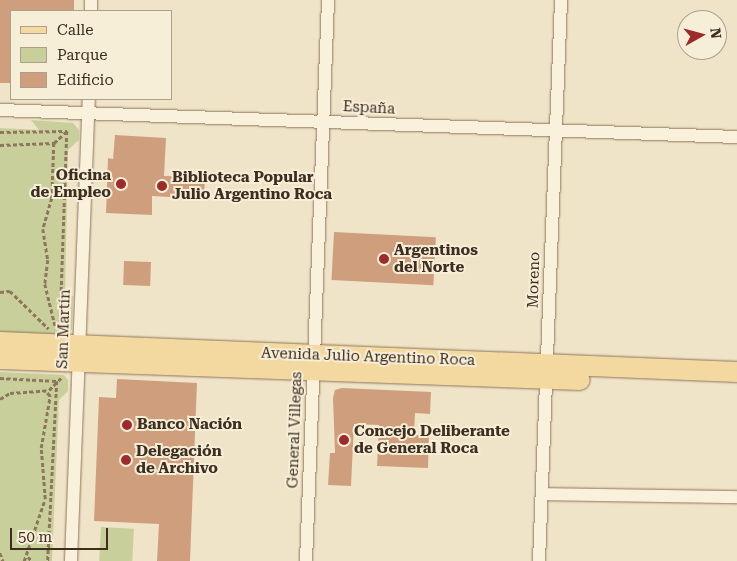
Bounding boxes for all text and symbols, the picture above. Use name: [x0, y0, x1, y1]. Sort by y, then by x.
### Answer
legend: [10, 10, 172, 100]
north arrow: [677, 10, 727, 60]
text: Calle: [57, 21, 93, 39]
text: N: [707, 27, 724, 40]
text: Parque: [57, 46, 108, 64]
text: Edificio: [57, 71, 114, 89]
street label: España: [342, 98, 396, 118]
place label: Oficina de Empleo: [31, 166, 111, 201]
place label: Biblioteca Popular Julio Argentino Roca: [172, 168, 332, 203]
marker: Oficina de Empleo: [115, 178, 127, 190]
marker: Biblioteca Popular Julio Argentino Roca: [156, 180, 168, 192]
place label: Argentinos del Norte: [394, 241, 478, 276]
street label: Moreno: [524, 251, 544, 309]
marker: Argentinos del Norte: [378, 253, 390, 265]
street label: San Martín: [54, 289, 74, 369]
street label: Avenida Julio Argentino Roca: [261, 344, 475, 370]
street label: General Villegas: [284, 371, 306, 489]
place label: Banco Nación: [137, 416, 242, 434]
marker: Banco Nación: [121, 419, 133, 431]
place label: Concejo Deliberante de General Roca: [354, 422, 510, 457]
marker: Concejo Deliberante de General Roca: [338, 434, 350, 446]
place label: Delegación de Archivo: [136, 442, 222, 477]
marker: Delegación de Archivo: [120, 454, 132, 466]
scale bar: [12, 518, 110, 550]
text: 50 m: [18, 528, 52, 546]

